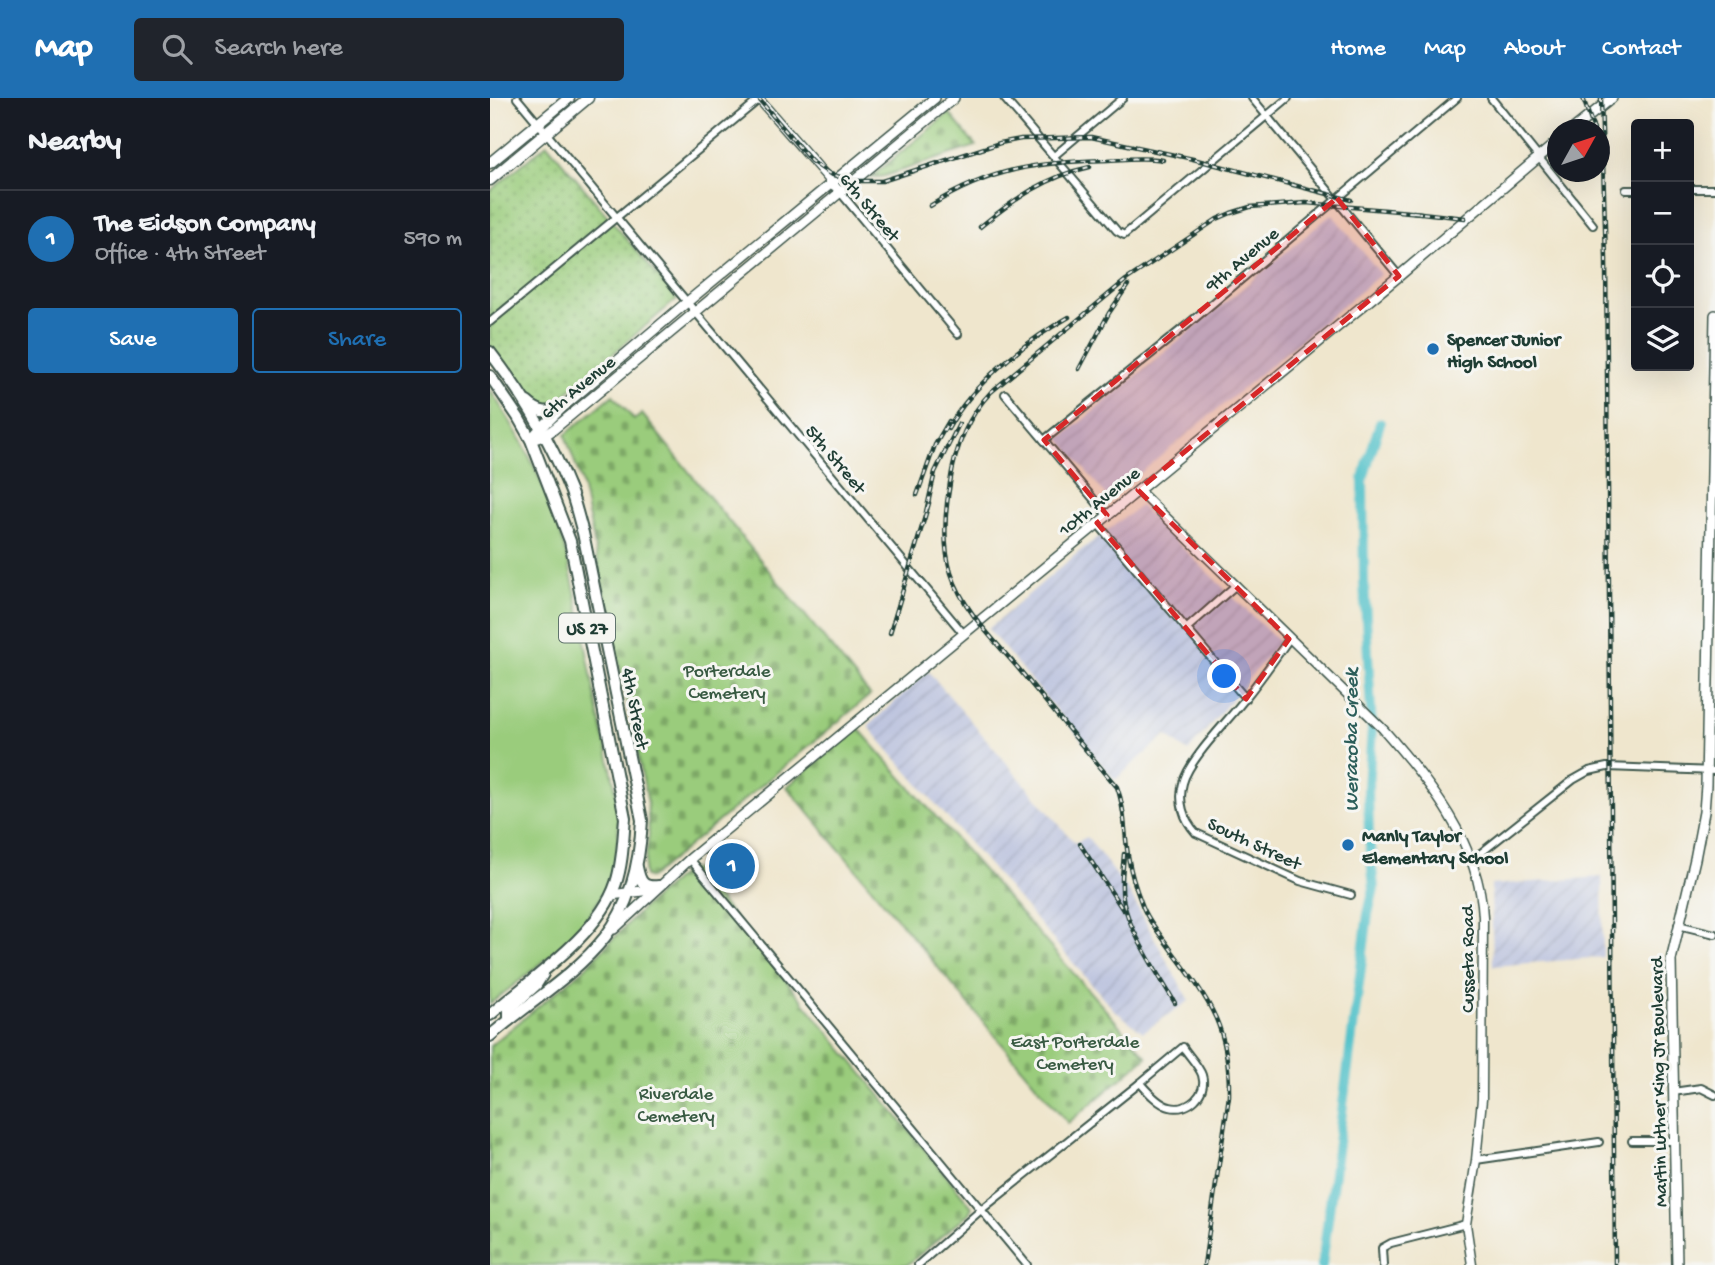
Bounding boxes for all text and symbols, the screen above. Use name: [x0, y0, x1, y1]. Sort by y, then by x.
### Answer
search box: [134, 18, 624, 81]
text: Map: [35, 30, 92, 68]
icon: search: [158, 30, 196, 68]
text: Search here: [214, 34, 343, 65]
text: Home: [1330, 35, 1386, 64]
text: Map: [1424, 35, 1466, 64]
text: About: [1504, 35, 1564, 64]
text: Contact: [1602, 35, 1680, 64]
north arrow: [1547, 119, 1610, 182]
map controls: [1631, 119, 1694, 371]
button: +: [1631, 119, 1694, 182]
text: Nearby: [28, 126, 121, 161]
street label: 6th Street: [833, 169, 905, 249]
button: −: [1631, 182, 1694, 245]
text: The Eidson Company: [95, 210, 316, 241]
street label: 9th Avenue: [1201, 223, 1285, 299]
text: 1: [46, 226, 56, 253]
text: 590 m: [404, 226, 462, 253]
text: Office · 4th Street: [95, 241, 265, 268]
button: locate: [1631, 245, 1694, 308]
button: Save: [28, 308, 238, 373]
button: Share: [252, 308, 462, 373]
button: layers: [1631, 308, 1694, 371]
place label: Spencer Junior High School: [1447, 330, 1562, 375]
marker: Spencer Junior High School: [1425, 341, 1441, 357]
street label: 6th Avenue: [537, 352, 621, 426]
street label: 5th Street: [799, 421, 871, 501]
street label: 10th Avenue: [1054, 463, 1146, 543]
road number: US 27: [559, 614, 615, 642]
your location: [1207, 659, 1241, 693]
park label: Porterdale Cemetery: [682, 661, 771, 706]
street label: 4th Street: [614, 666, 653, 753]
water label: Weracoba Creek: [1341, 666, 1366, 812]
street label: South Street: [1203, 813, 1306, 878]
place label: Manly Taylor Elementary School: [1362, 826, 1508, 871]
marker: Manly Taylor Elementary School: [1340, 837, 1356, 853]
pin: 1: [709, 840, 755, 892]
street label: Cusseta Road: [1458, 903, 1481, 1013]
street label: Martin Luther King Jr Boulevard: [1647, 955, 1674, 1207]
park label: East Porterdale Cemetery: [1011, 1032, 1140, 1077]
park label: Riverdale Cemetery: [637, 1084, 715, 1129]

